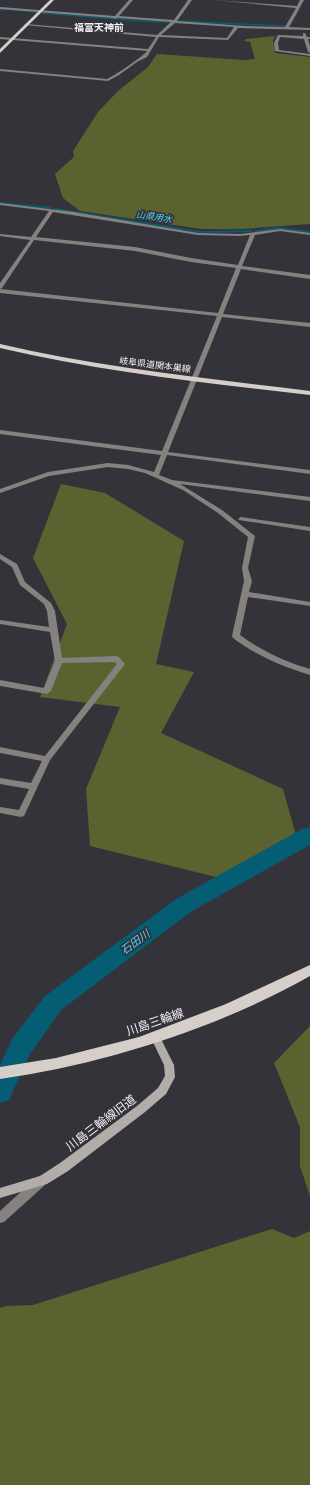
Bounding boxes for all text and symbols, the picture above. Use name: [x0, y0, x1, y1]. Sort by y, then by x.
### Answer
district label: 福富天神前: [74, 21, 124, 34]
water label: 山県用水: [135, 208, 174, 225]
street label: 岐阜県道関本巣線: [119, 355, 192, 374]
water label: 石田川: [118, 927, 153, 958]
street label: 川島三輪線: [124, 1006, 186, 1038]
street label: 川島三輪線旧道: [63, 1092, 139, 1154]

